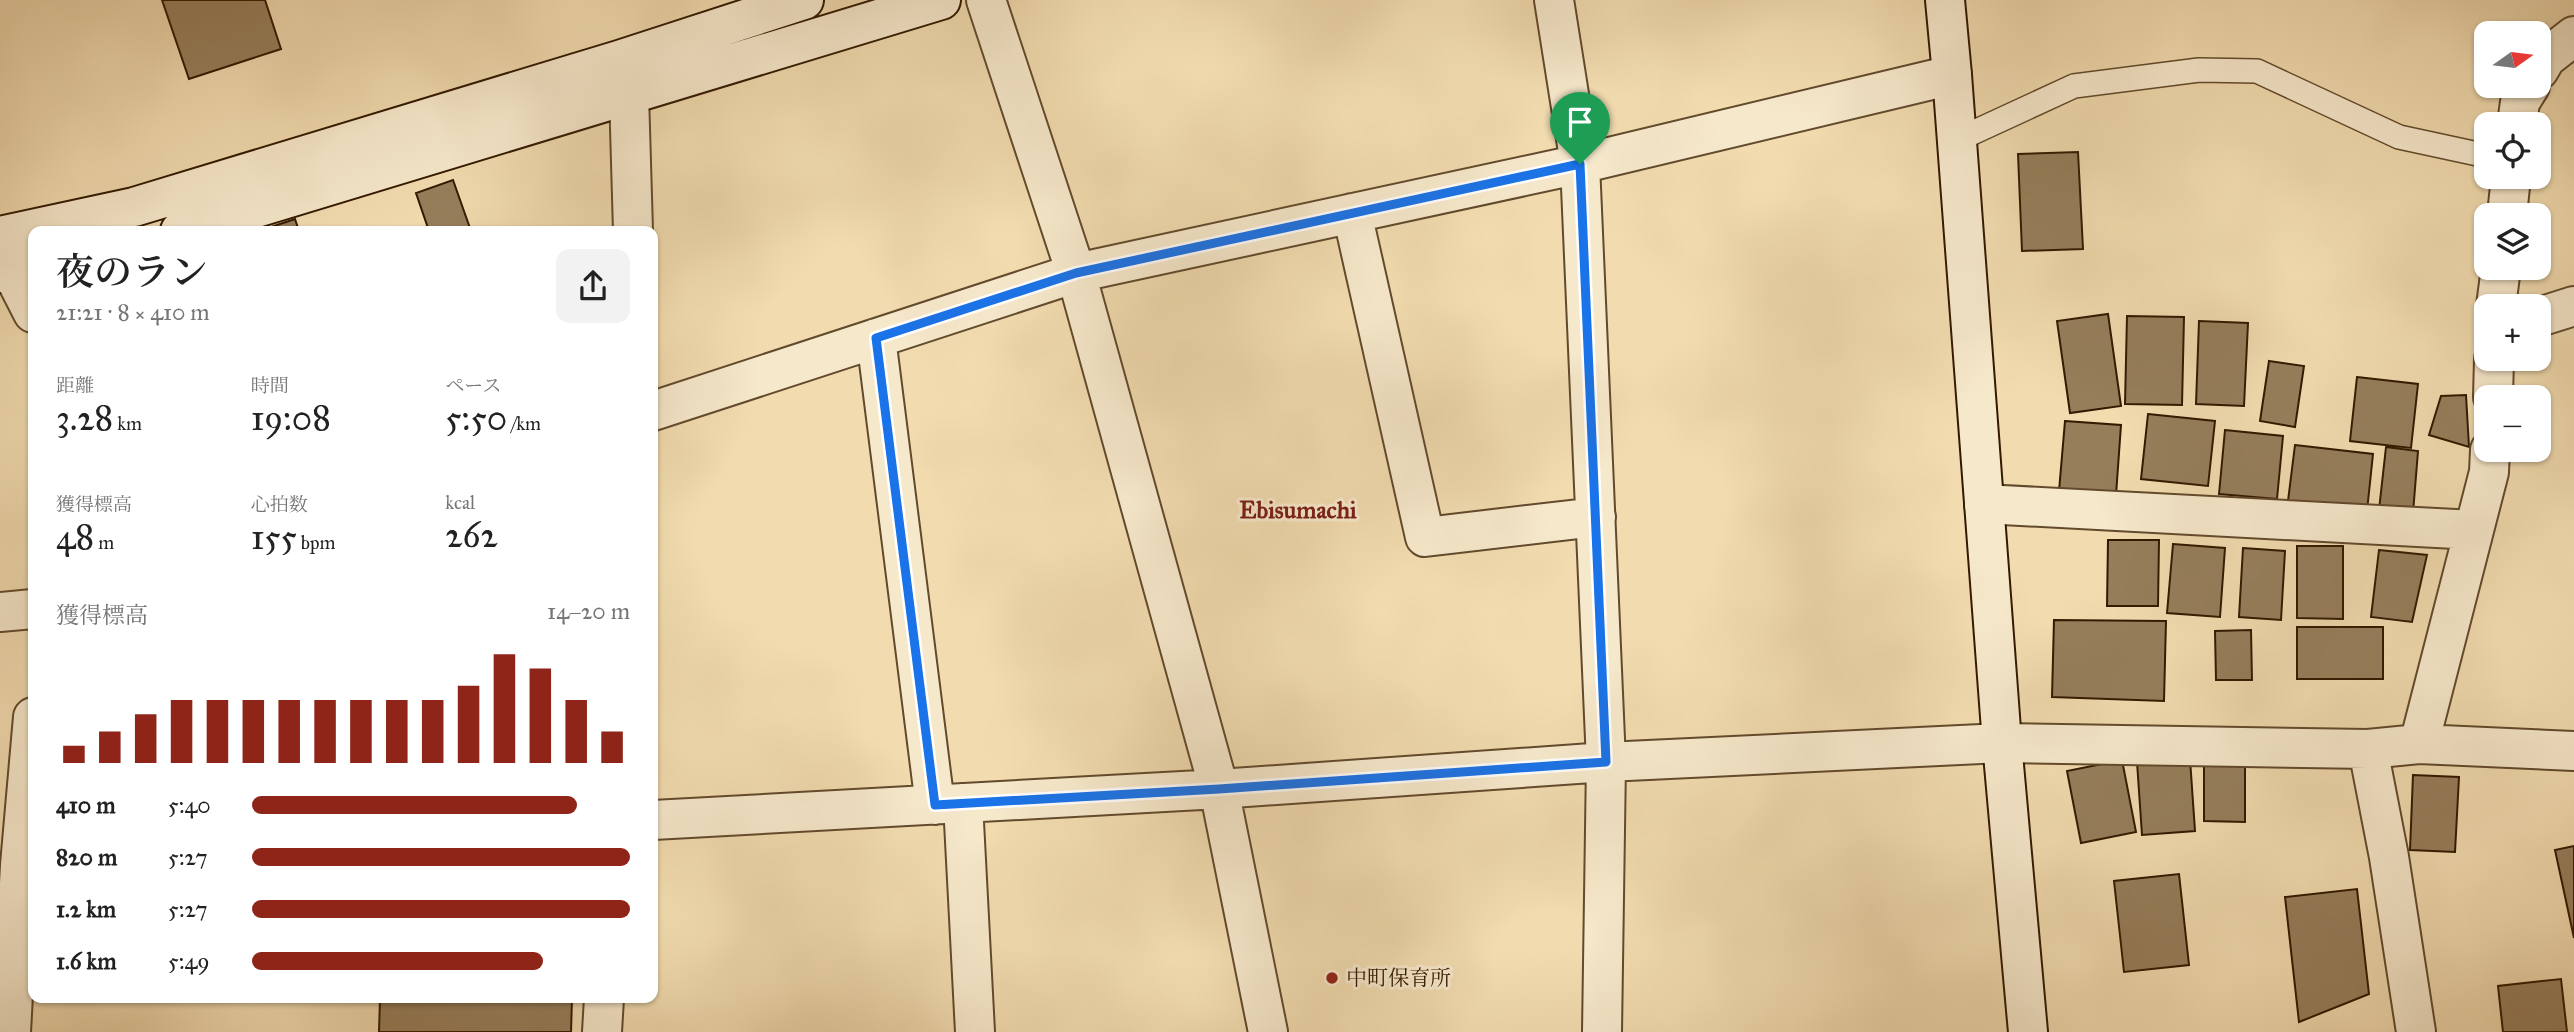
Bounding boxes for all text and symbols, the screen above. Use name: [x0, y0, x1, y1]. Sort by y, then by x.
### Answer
north arrow: [2474, 21, 2552, 98]
map controls: [2474, 21, 2551, 462]
pin: [1550, 92, 1610, 164]
icon: arrive: [1561, 103, 1599, 141]
button: locate: [2474, 112, 2551, 189]
button: layers: [2474, 203, 2551, 280]
text: 夜のラン: [56, 249, 208, 295]
button: share: [556, 249, 630, 323]
button: +: [2474, 294, 2551, 371]
text: 21:21 · 8 × 410 m: [56, 298, 210, 326]
text: 距離: [56, 374, 94, 397]
text: 時間: [251, 374, 289, 397]
text: ペース: [445, 374, 501, 397]
button: −: [2474, 385, 2551, 462]
text: 3.28: [56, 397, 113, 440]
text: 19:08: [251, 397, 331, 440]
text: 5:50: [445, 397, 507, 440]
text: km: [113, 412, 142, 435]
text: /km: [507, 412, 541, 435]
text: kcal: [445, 491, 475, 514]
text: 獲得標高: [56, 493, 132, 516]
text: 心拍数: [251, 493, 308, 516]
district label: Ebisumachi: [1239, 495, 1357, 525]
text: 262: [445, 514, 498, 557]
text: 48: [56, 516, 94, 559]
text: 155: [251, 516, 297, 559]
text: m: [94, 531, 114, 554]
text: bpm: [297, 531, 335, 554]
text: 14–20 m: [547, 597, 630, 625]
text: 獲得標高: [56, 601, 148, 629]
text: 410 m: [56, 791, 115, 819]
text: 5:40: [168, 791, 211, 819]
text: 820 m: [56, 843, 117, 871]
text: 5:27: [168, 843, 208, 871]
text: 1.2 km: [56, 895, 116, 923]
text: 5:27: [168, 895, 208, 923]
text: 1.6 km: [56, 947, 117, 975]
text: 5:49: [168, 947, 210, 975]
place label: 中町保育所: [1346, 965, 1451, 991]
marker: 中町保育所: [1324, 970, 1340, 986]

